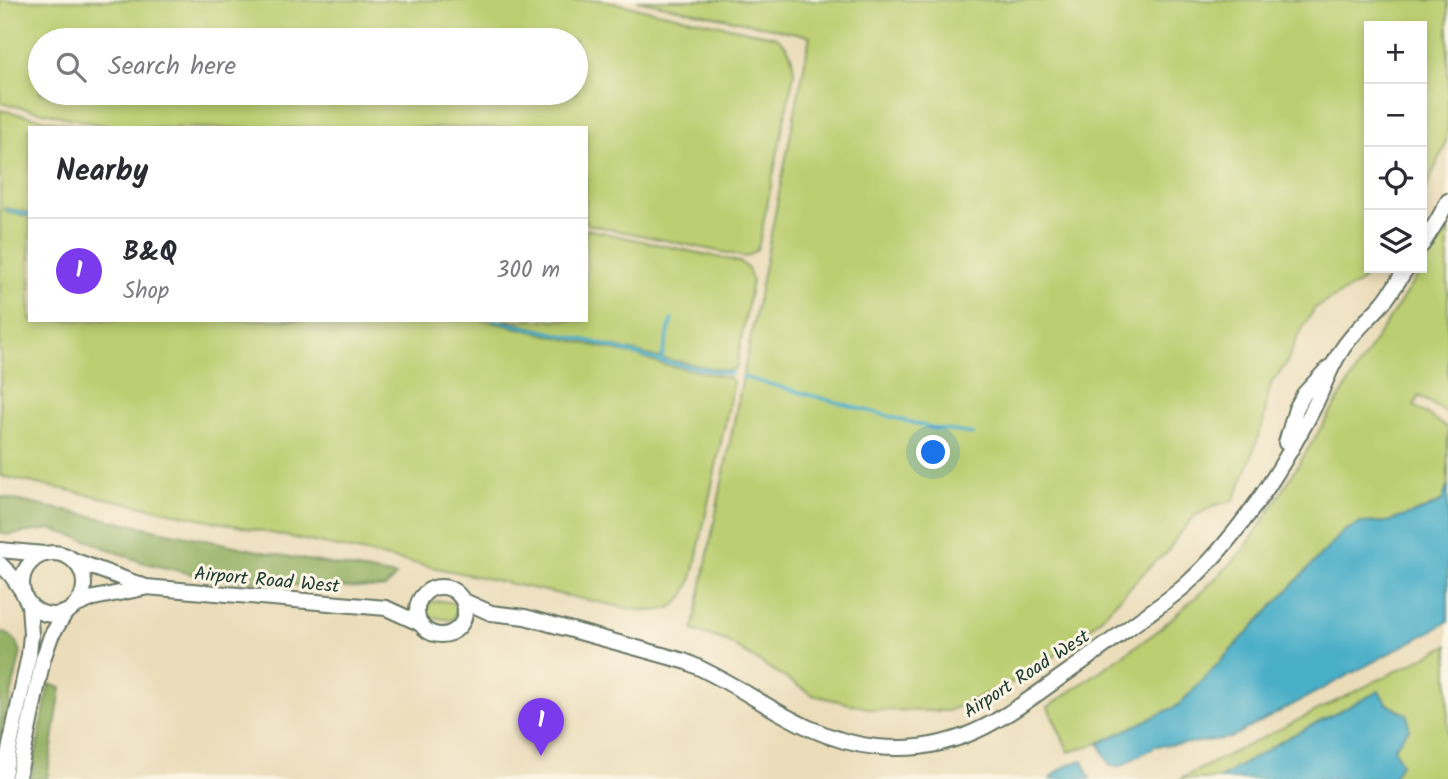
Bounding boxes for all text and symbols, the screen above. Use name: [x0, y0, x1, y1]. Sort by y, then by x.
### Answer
map controls: [1364, 21, 1427, 273]
button: +: [1364, 21, 1427, 84]
search box: [28, 28, 588, 105]
text: Search here: [108, 46, 236, 88]
icon: search: [52, 48, 90, 86]
button: −: [1364, 84, 1427, 147]
button: locate: [1364, 147, 1427, 210]
text: Nearby: [56, 148, 148, 196]
button: layers: [1364, 210, 1427, 273]
text: B&Q: [123, 232, 177, 274]
text: 1: [76, 253, 82, 289]
text: 300 m: [496, 253, 560, 289]
text: Shop: [123, 274, 169, 310]
your location: [916, 435, 950, 469]
street label: Airport Road West: [193, 560, 341, 602]
street label: Airport Road West: [958, 622, 1097, 727]
pin: 1: [518, 698, 564, 756]

